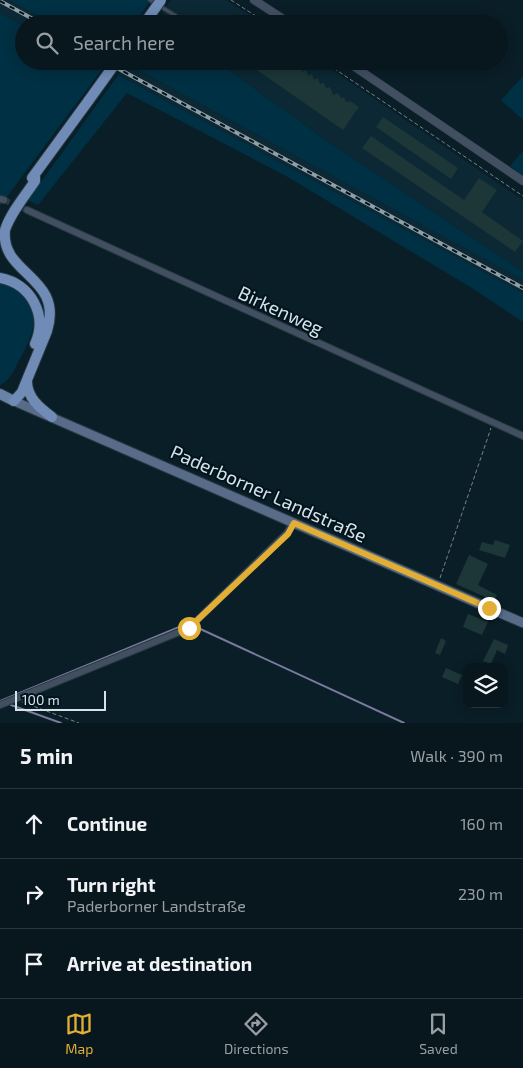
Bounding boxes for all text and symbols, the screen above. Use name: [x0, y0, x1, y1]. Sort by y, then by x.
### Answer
search box: [15, 15, 508, 70]
icon: search: [33, 29, 61, 57]
text: Search here: [73, 31, 175, 54]
street label: Birkenweg: [235, 280, 328, 340]
street label: Paderborner Landstraße: [167, 439, 371, 547]
route end: [478, 597, 501, 620]
route start: [178, 617, 201, 640]
map controls: [463, 663, 508, 708]
button: layers: [463, 663, 508, 708]
scale bar: [15, 688, 106, 711]
text: 100 m: [22, 691, 60, 708]
text: 5 min: [20, 743, 73, 768]
text: Walk · 390 m: [410, 746, 503, 765]
icon: ahead: [20, 810, 48, 838]
text: Continue: [67, 812, 147, 835]
text: 160 m: [460, 814, 503, 833]
text: Turn right: [67, 873, 155, 896]
icon: right: [20, 880, 48, 908]
text: 230 m: [458, 884, 503, 903]
text: Paderborner Landstraße: [67, 896, 246, 915]
icon: arrive: [20, 950, 48, 978]
text: Arrive at destination: [67, 952, 252, 975]
tab: Map: [65, 1010, 93, 1057]
tab: Directions: [224, 1010, 289, 1057]
tab: Saved: [419, 1010, 458, 1057]

